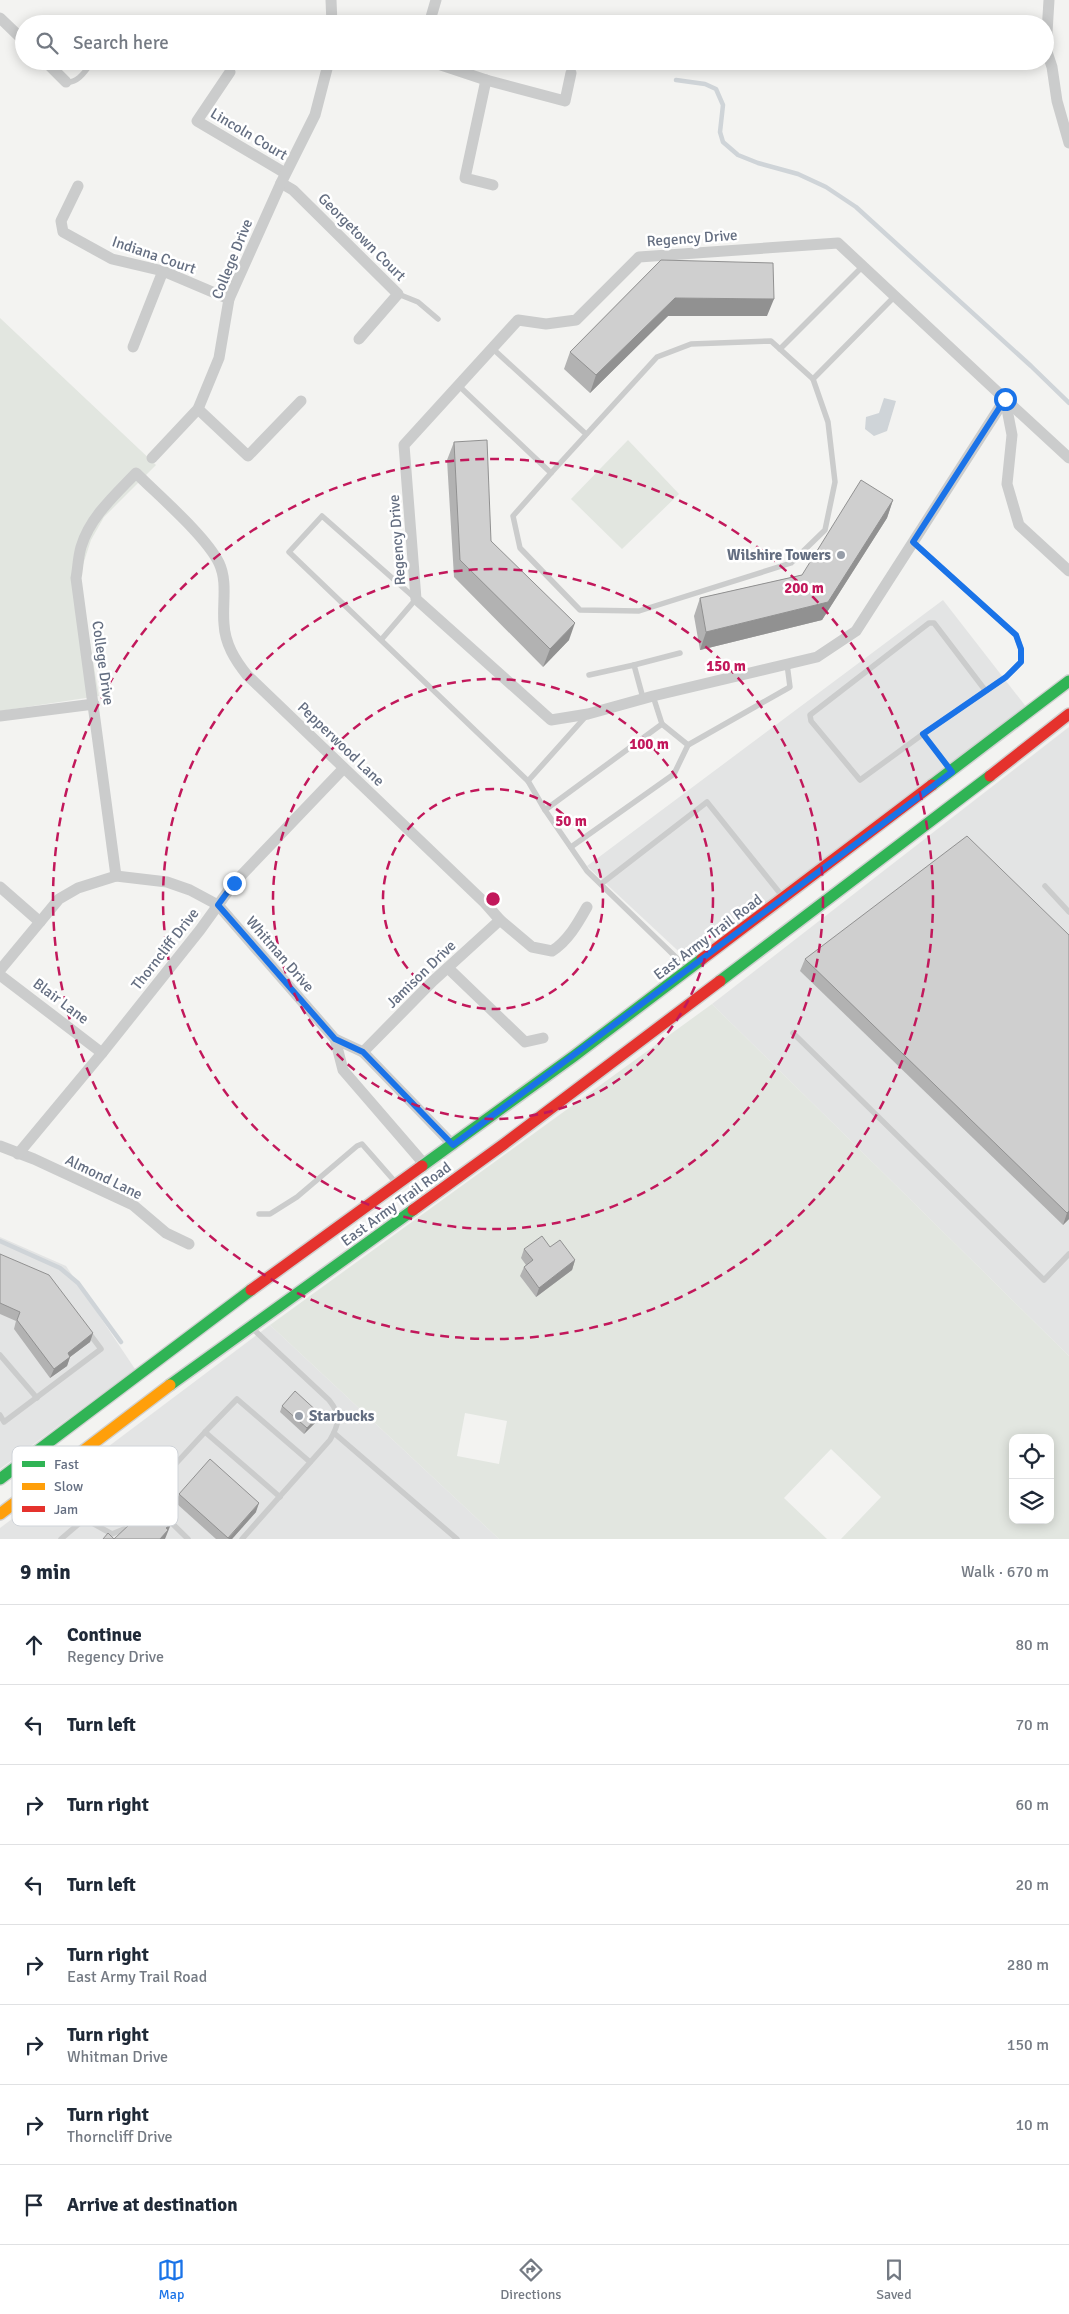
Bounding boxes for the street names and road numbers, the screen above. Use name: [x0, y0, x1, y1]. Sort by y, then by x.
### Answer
street label: Lincoln Court: [207, 104, 291, 164]
street label: Georgetown Court: [314, 189, 410, 285]
street label: College Drive: [208, 216, 256, 302]
street label: Regency Drive: [646, 226, 738, 250]
street label: Indiana Court: [110, 232, 198, 278]
street label: Regency Drive: [385, 494, 409, 586]
street label: College Drive: [88, 620, 118, 706]
street label: Pepperwood Lane: [294, 698, 388, 790]
street label: East Army Trail Road: [650, 890, 766, 984]
street label: Thorncliff Drive: [127, 904, 203, 994]
street label: Whitman Drive: [242, 912, 318, 996]
street label: Jamison Drive: [383, 936, 459, 1012]
street label: Blair Lane: [30, 974, 92, 1028]
street label: Almond Lane: [62, 1151, 146, 1203]
street label: East Army Trail Road: [338, 1158, 454, 1250]

